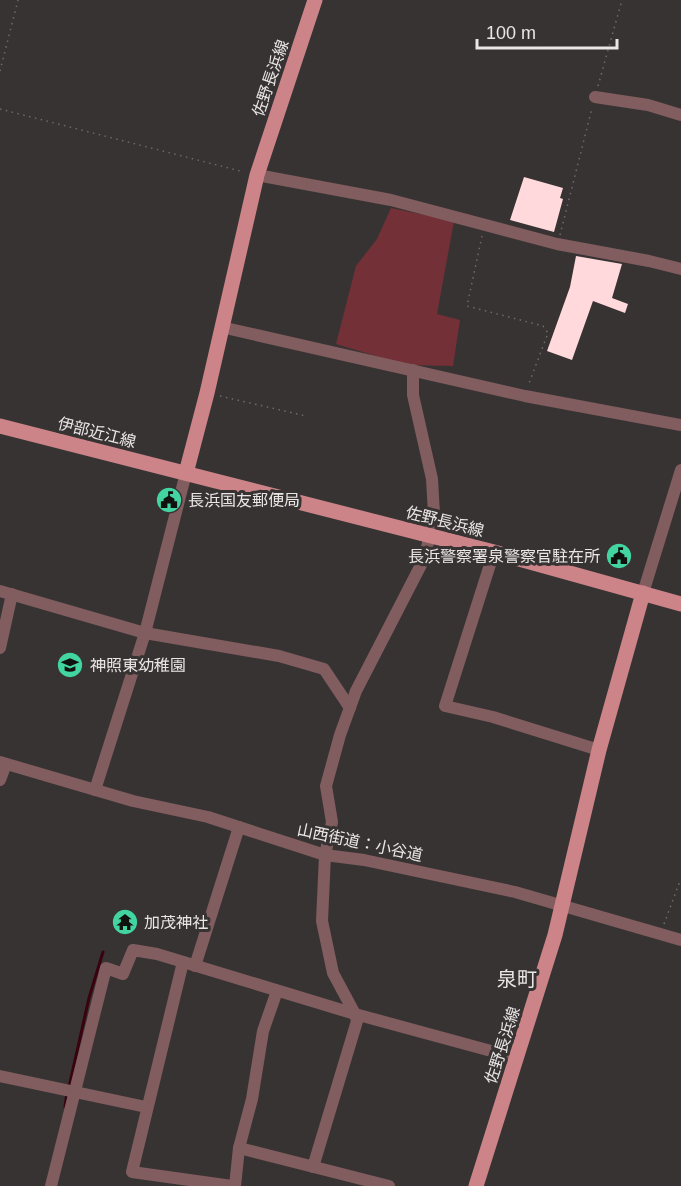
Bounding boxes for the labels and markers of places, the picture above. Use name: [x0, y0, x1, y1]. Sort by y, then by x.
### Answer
public building icon: 長浜国友郵便局: [154, 485, 184, 515]
place label: 長浜国友郵便局: [188, 492, 300, 509]
public building icon: 長浜警察署泉警察官駐在所: [604, 541, 634, 571]
place label: 長浜警察署泉警察官駐在所: [408, 548, 600, 565]
school or university icon: 神照東幼稚園: [55, 650, 85, 680]
place label: 神照東幼稚園: [90, 657, 186, 674]
temple icon: 加茂神社: [110, 907, 140, 937]
place label: 加茂神社: [144, 914, 208, 931]

